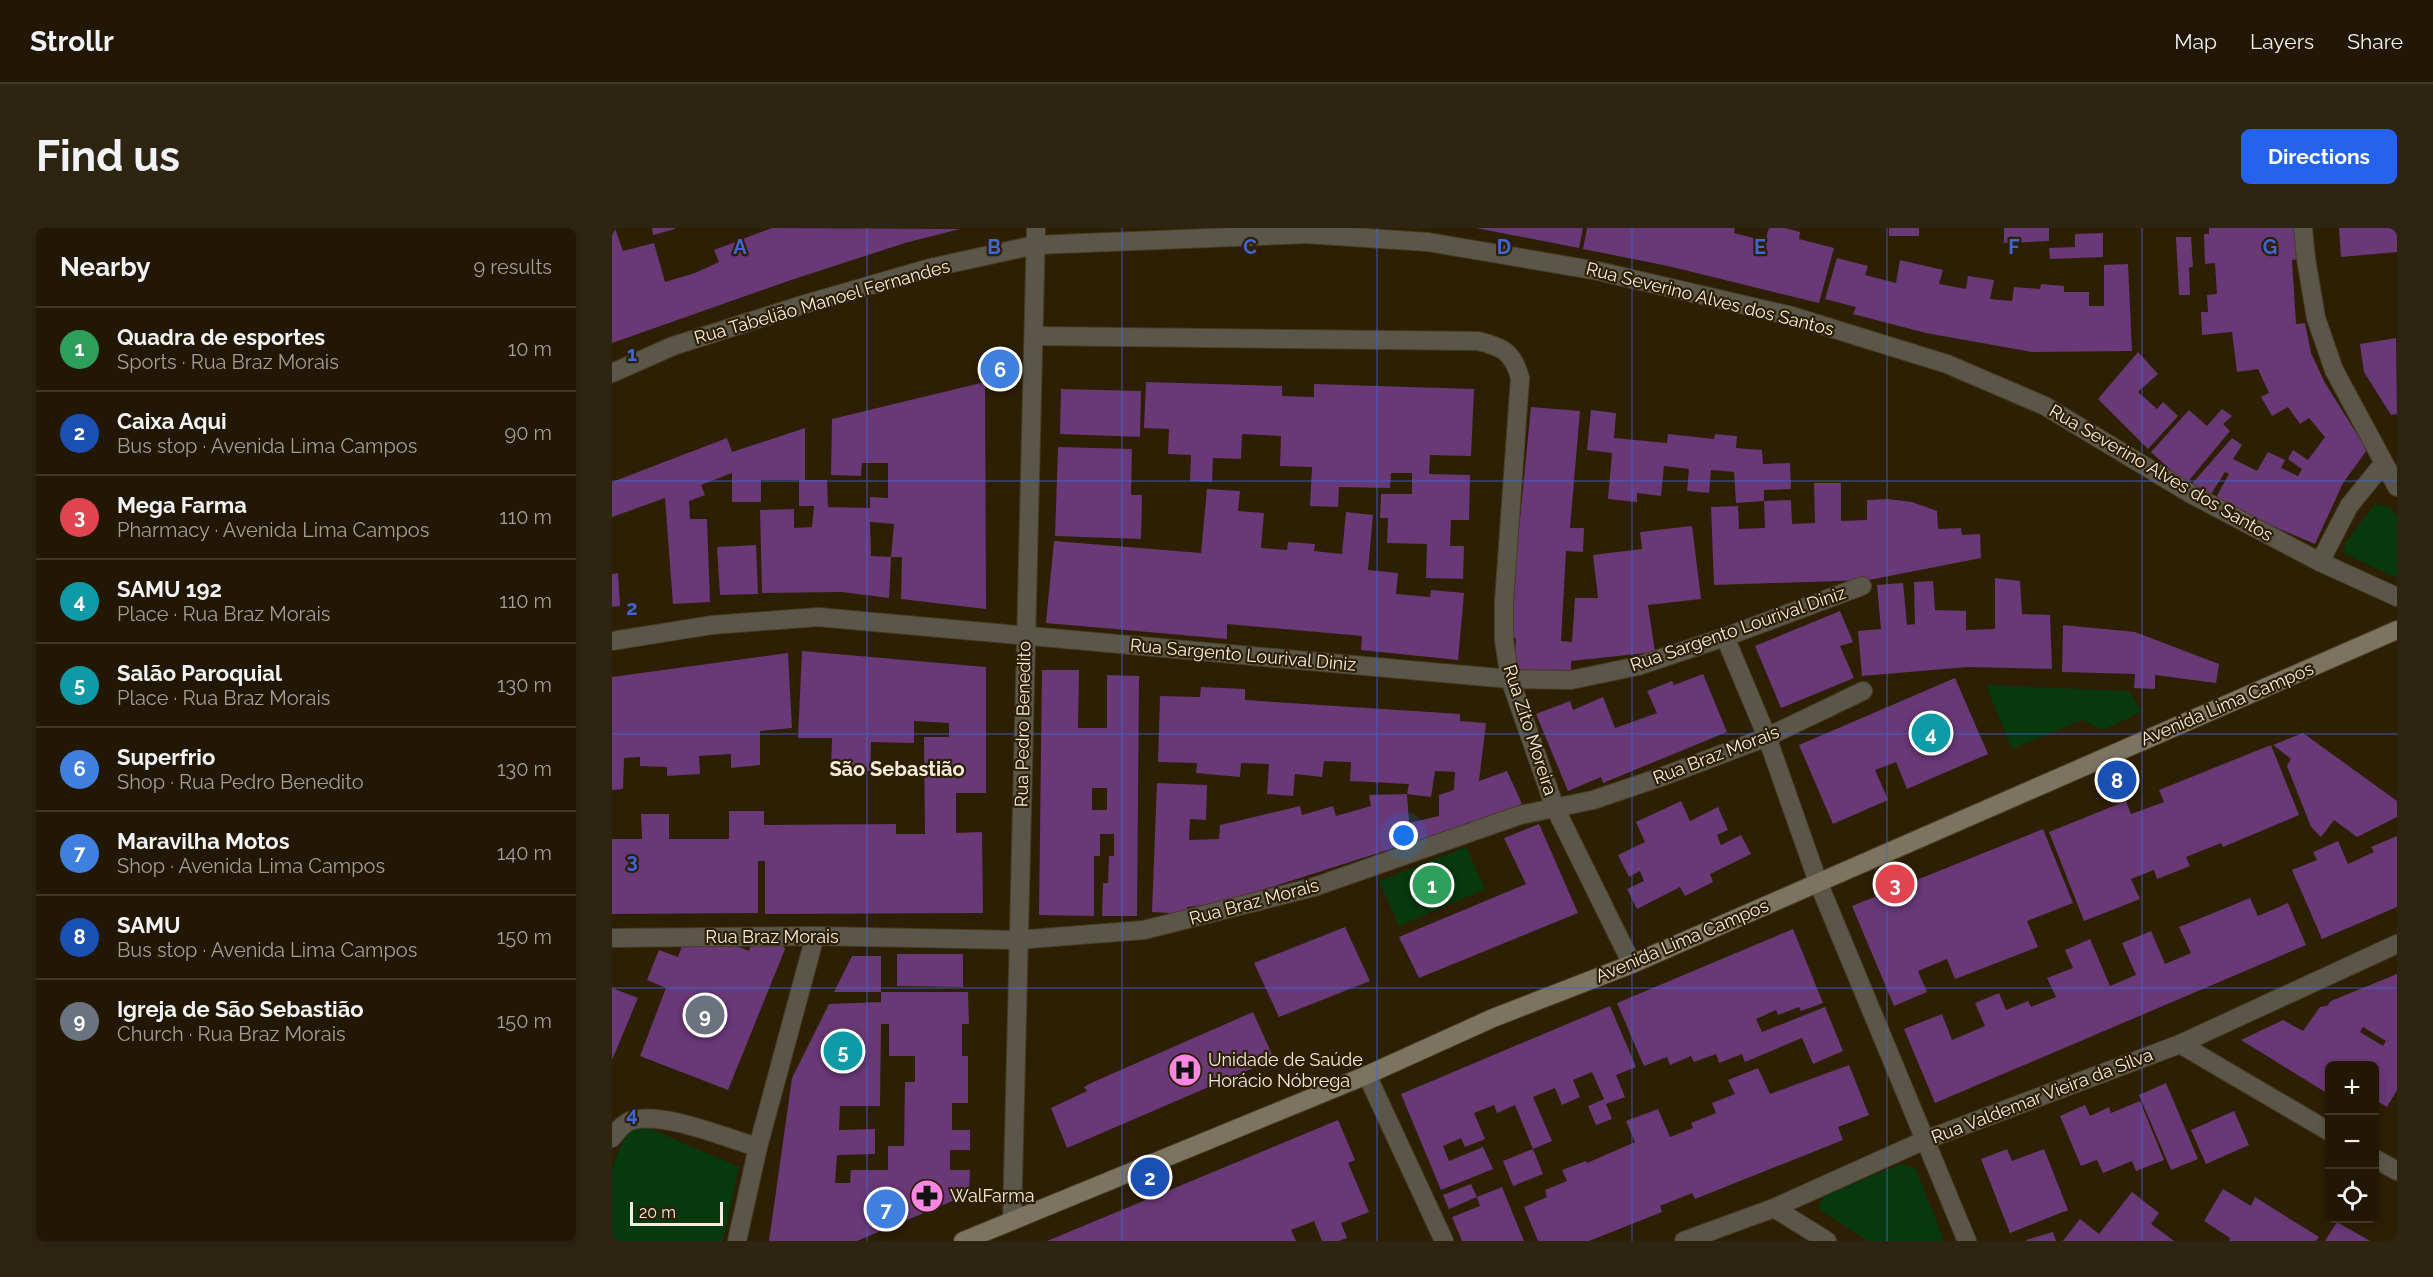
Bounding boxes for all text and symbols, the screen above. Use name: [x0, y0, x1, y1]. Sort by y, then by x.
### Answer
text: Strollr: [30, 25, 114, 58]
text: Map: [2174, 29, 2217, 54]
text: Layers: [2250, 29, 2314, 54]
text: Share: [2347, 29, 2403, 54]
button: Directions: [2241, 129, 2397, 184]
text: Find us: [36, 132, 180, 181]
text: A: [733, 235, 747, 259]
text: B: [987, 235, 1001, 259]
text: C: [1243, 235, 1257, 259]
text: D: [1497, 235, 1511, 259]
text: E: [1754, 235, 1766, 259]
text: F: [2008, 235, 2020, 259]
text: G: [2263, 235, 2277, 259]
text: Nearby: [60, 252, 150, 282]
text: 9 results: [473, 255, 552, 279]
street label: Rua Tabelião Manoel Fernandes: [692, 255, 952, 348]
street label: Rua Severino Alves dos Santos: [1584, 258, 1837, 340]
text: Quadra de esportes: [117, 324, 325, 350]
text: 1: [75, 337, 84, 361]
text: 10 m: [508, 337, 552, 361]
text: 1: [627, 342, 637, 366]
pin: 6: [980, 346, 1020, 392]
text: Sports · Rua Braz Morais: [117, 350, 339, 374]
street label: Rua Severino Alves dos Santos: [2046, 400, 2277, 545]
text: Caixa Aqui: [117, 408, 227, 434]
text: 2: [74, 421, 85, 445]
text: 90 m: [505, 421, 552, 445]
text: Bus stop · Avenida Lima Campos: [117, 434, 417, 458]
text: Mega Farma: [117, 492, 247, 518]
text: 3: [74, 505, 85, 529]
text: 110 m: [499, 505, 552, 529]
text: Pharmacy · Avenida Lima Campos: [117, 518, 429, 542]
text: SAMU 192: [117, 576, 222, 602]
street label: Rua Sargento Lourival Diniz: [1627, 582, 1849, 675]
text: 4: [74, 589, 85, 613]
text: 110 m: [499, 589, 552, 613]
text: 2: [626, 596, 638, 620]
text: Place · Rua Braz Morais: [117, 602, 330, 626]
street label: Rua Sargento Lourival Diniz: [1129, 634, 1357, 675]
street label: Rua Pedro Benedito: [1011, 640, 1034, 807]
street label: Avenida Lima Campos: [2137, 657, 2317, 750]
text: Salão Paroquial: [117, 660, 282, 686]
street label: Rua Zito Moreira: [1499, 662, 1561, 798]
text: 5: [74, 673, 85, 697]
text: 130 m: [497, 673, 552, 697]
text: Place · Rua Braz Morais: [117, 686, 330, 710]
pin: 4: [1912, 710, 1950, 756]
street label: Rua Braz Morais: [1650, 721, 1782, 788]
text: Superfrio: [117, 744, 215, 770]
text: 6: [73, 757, 86, 781]
text: 130 m: [497, 757, 552, 781]
district label: São Sebastião: [829, 757, 965, 781]
pin: 8: [2098, 758, 2136, 802]
text: Shop · Rua Pedro Benedito: [117, 770, 364, 794]
your location: [1389, 821, 1418, 850]
text: Maravilha Motos: [117, 828, 290, 854]
text: 7: [74, 841, 85, 865]
text: 140 m: [497, 841, 552, 865]
text: 3: [626, 849, 638, 873]
text: Shop · Avenida Lima Campos: [117, 854, 385, 878]
pin: 1: [1412, 862, 1452, 908]
pin: 3: [1876, 862, 1914, 906]
street label: Rua Braz Morais: [1187, 874, 1321, 929]
street label: Avenida Lima Campos: [1592, 894, 1772, 987]
text: SAMU: [117, 912, 180, 938]
text: 8: [73, 925, 86, 949]
text: 150 m: [497, 925, 552, 949]
street label: Rua Braz Morais: [705, 926, 839, 947]
text: Bus stop · Avenida Lima Campos: [117, 938, 417, 962]
pin: 9: [686, 992, 724, 1038]
text: Igreja de São Sebastião: [117, 996, 364, 1022]
text: 9: [74, 1009, 85, 1033]
text: 150 m: [497, 1009, 552, 1033]
text: Church · Rua Braz Morais: [117, 1022, 346, 1046]
pin: 5: [824, 1028, 862, 1074]
street label: Rua Valdemar Vieira da Silva: [1928, 1044, 2156, 1148]
place label: Unidade de Saúde Horácio Nóbrega: [1208, 1049, 1363, 1091]
hospital icon: Unidade de Saúde Horácio Nóbrega: [1167, 1052, 1203, 1088]
map controls: [2325, 1061, 2379, 1223]
button: +: [2325, 1061, 2379, 1115]
text: 4: [626, 1102, 638, 1126]
button: −: [2325, 1115, 2379, 1169]
pin: 2: [1130, 1154, 1170, 1200]
button: locate: [2325, 1169, 2379, 1223]
pharmacy icon: WalFarma: [909, 1178, 945, 1214]
place label: WalFarma: [950, 1185, 1035, 1206]
pin: 7: [866, 1186, 906, 1232]
scale bar: [630, 1199, 723, 1226]
text: 20 m: [639, 1203, 676, 1222]

